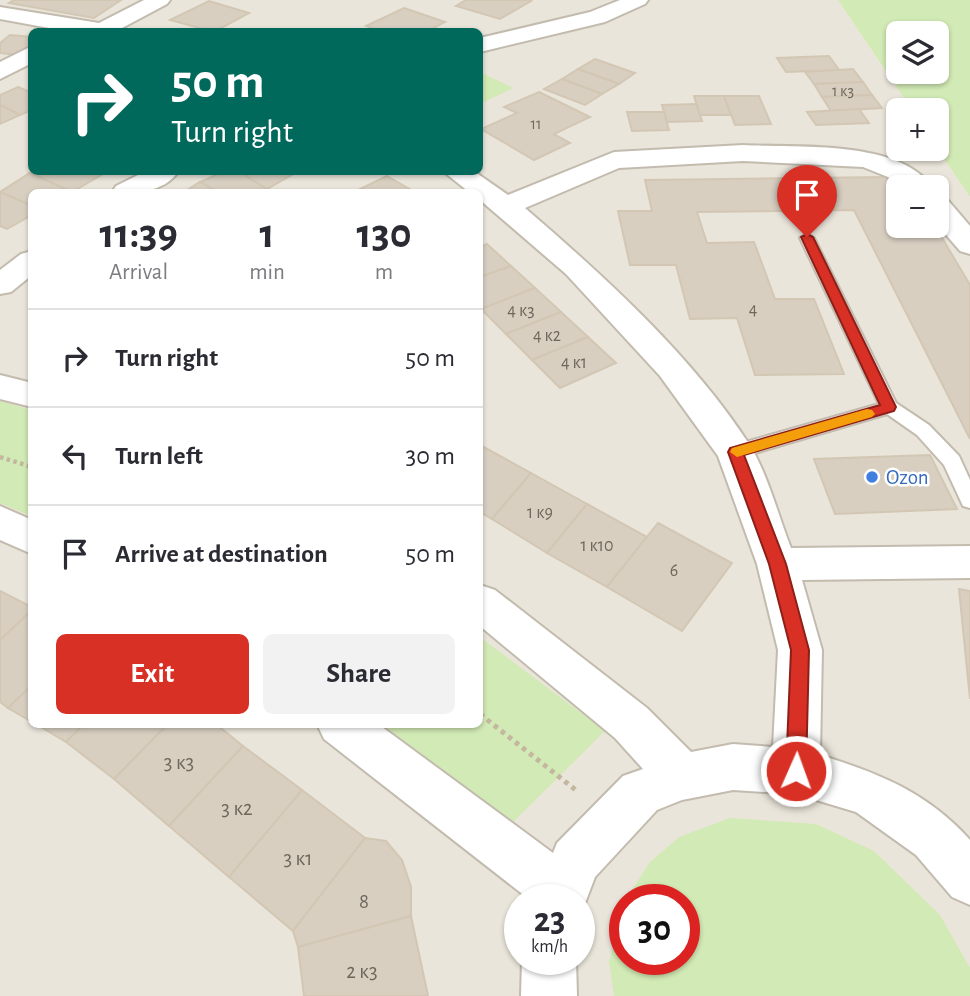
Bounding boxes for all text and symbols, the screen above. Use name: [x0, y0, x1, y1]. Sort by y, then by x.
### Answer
map controls: [886, 21, 949, 238]
button: layers: [886, 21, 949, 84]
icon: right: [56, 56, 147, 147]
text: 50 m: [171, 58, 265, 107]
house number: 1 к3: [832, 83, 854, 99]
button: +: [886, 98, 949, 161]
text: Turn right: [171, 116, 293, 148]
house number: 11: [530, 116, 542, 132]
pin: [777, 165, 837, 237]
button: −: [886, 175, 949, 238]
icon: arrive: [788, 176, 826, 214]
text: 11:39: [99, 213, 178, 255]
text: 1: [259, 213, 275, 255]
text: 130: [356, 213, 412, 255]
text: Arrival: [109, 261, 168, 284]
text: min: [249, 261, 285, 284]
text: m: [375, 261, 393, 284]
house number: 4: [749, 301, 758, 319]
house number: 4 к3: [507, 302, 535, 320]
house number: 4 к2: [533, 327, 561, 345]
icon: right: [56, 339, 94, 377]
text: Turn right: [115, 345, 218, 371]
text: 50 m: [405, 345, 455, 371]
house number: 4 к1: [561, 354, 587, 372]
icon: left: [56, 437, 94, 475]
text: Turn left: [115, 443, 203, 469]
text: 30 m: [405, 443, 455, 469]
place label: Ozon: [886, 467, 929, 488]
marker: Ozon: [864, 469, 880, 485]
house number: 1 к9: [527, 504, 553, 522]
icon: arrive: [56, 535, 94, 573]
house number: 1 к10: [580, 537, 614, 555]
text: Arrive at destination: [115, 541, 328, 567]
text: 50 m: [405, 541, 455, 567]
house number: 6: [670, 562, 678, 580]
button: Exit: [56, 634, 249, 714]
button: Share: [263, 634, 455, 714]
position arrow: [759, 734, 833, 808]
house number: 3 к3: [164, 752, 194, 773]
house number: 3 к2: [221, 798, 253, 819]
house number: 3 к1: [284, 848, 312, 869]
speed limit sign: 30: [609, 884, 700, 975]
house number: 8: [359, 891, 369, 912]
text: 23: [534, 903, 565, 938]
text: km/h: [531, 938, 568, 956]
house number: 2 к3: [346, 961, 378, 982]

